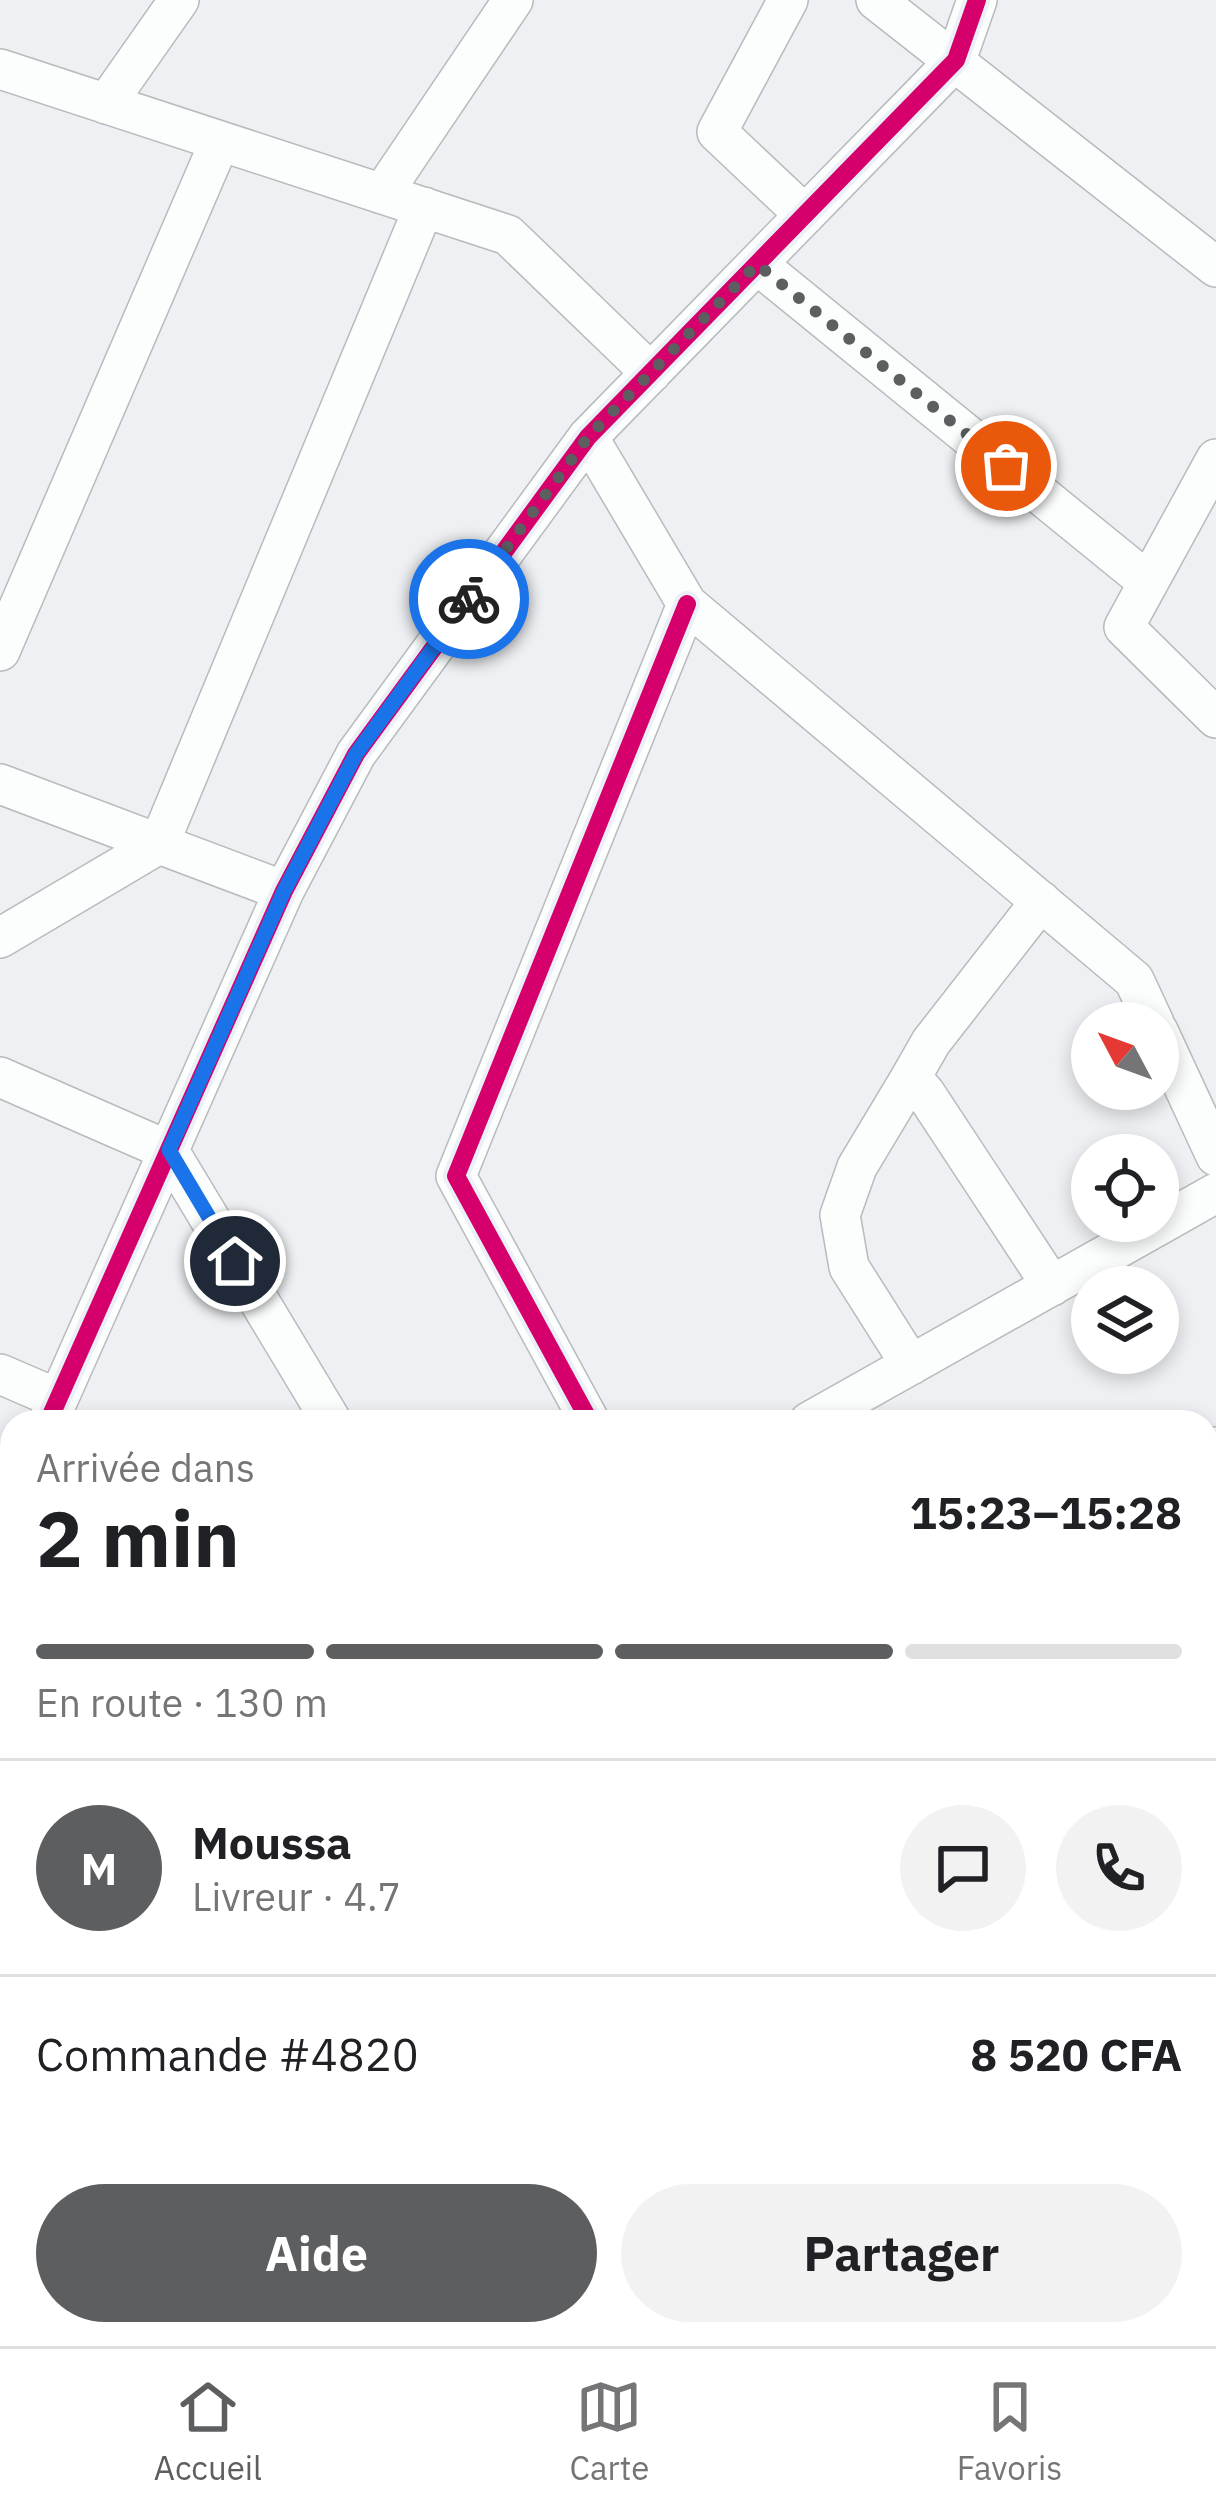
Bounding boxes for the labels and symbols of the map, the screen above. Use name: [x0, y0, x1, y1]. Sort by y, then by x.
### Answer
pin: [955, 415, 1057, 517]
courier: [409, 539, 529, 659]
north arrow: [1071, 1002, 1179, 1110]
pin: [184, 1210, 286, 1312]

